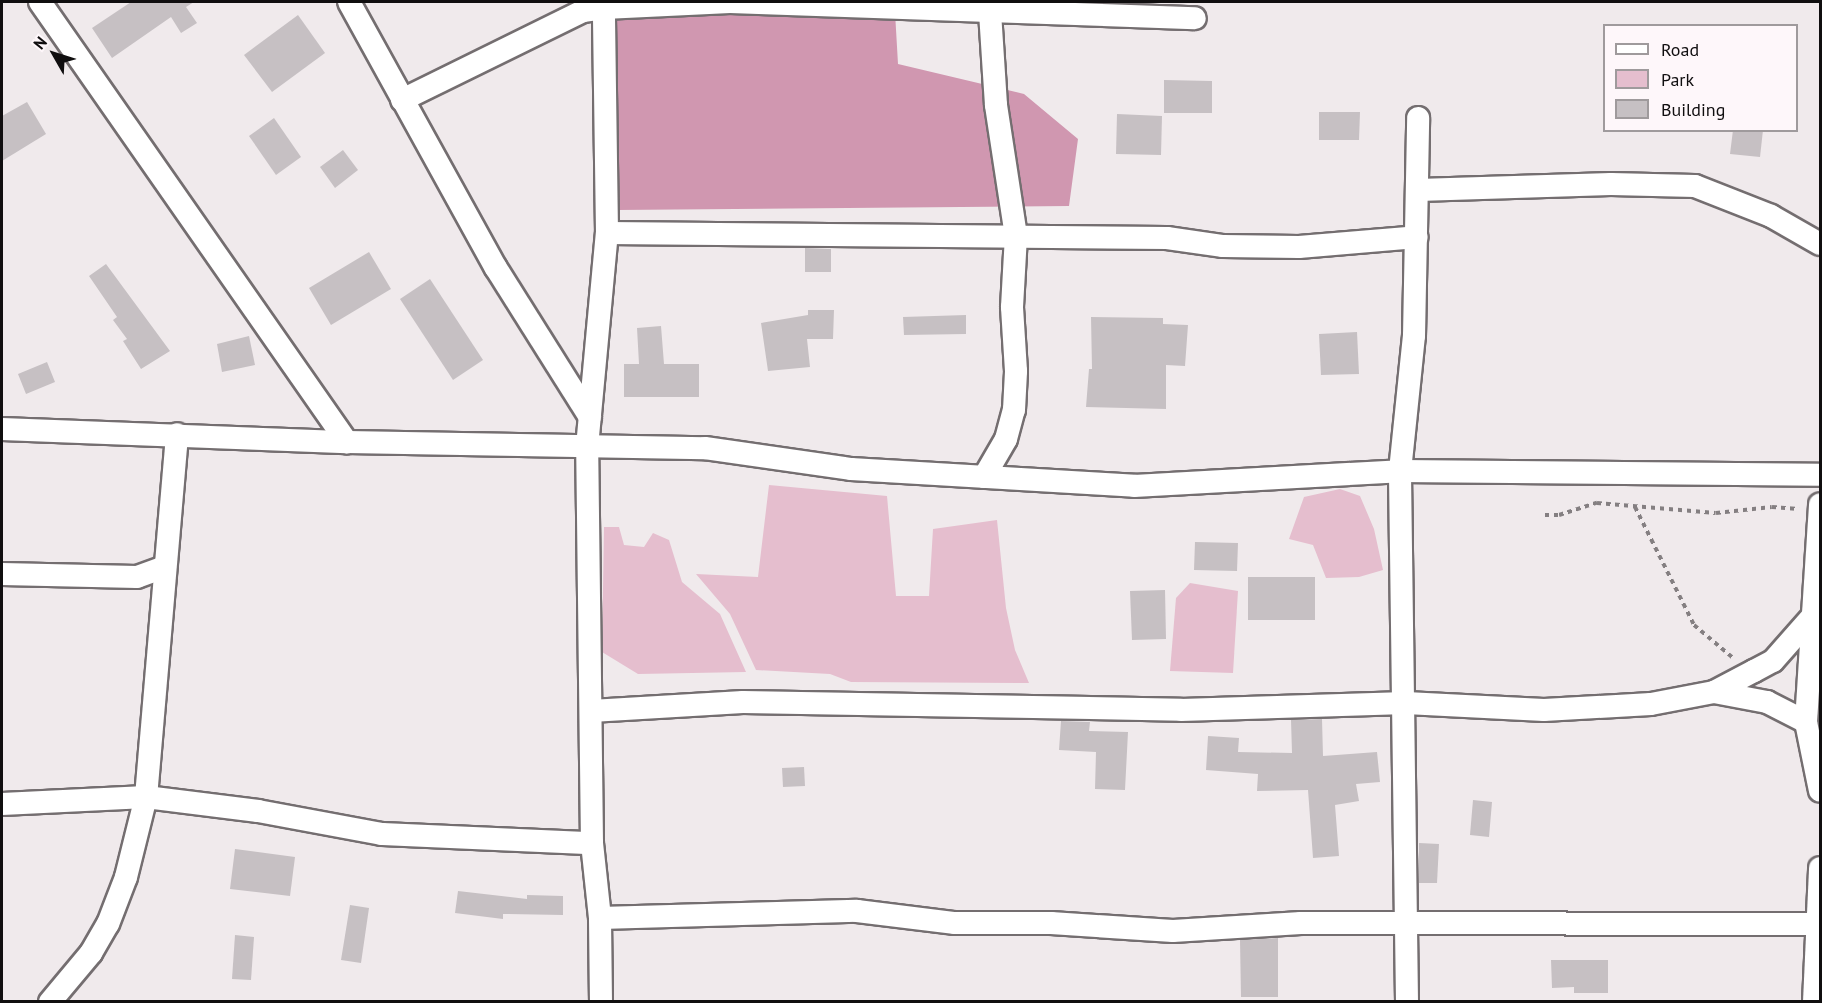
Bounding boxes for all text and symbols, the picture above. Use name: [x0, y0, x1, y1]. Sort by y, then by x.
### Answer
north arrow: [24, 24, 84, 84]
legend: [1603, 24, 1798, 132]
text: N: [29, 32, 51, 53]
text: Road: [1661, 38, 1699, 61]
text: Park: [1661, 68, 1694, 91]
text: Building: [1661, 98, 1725, 121]

